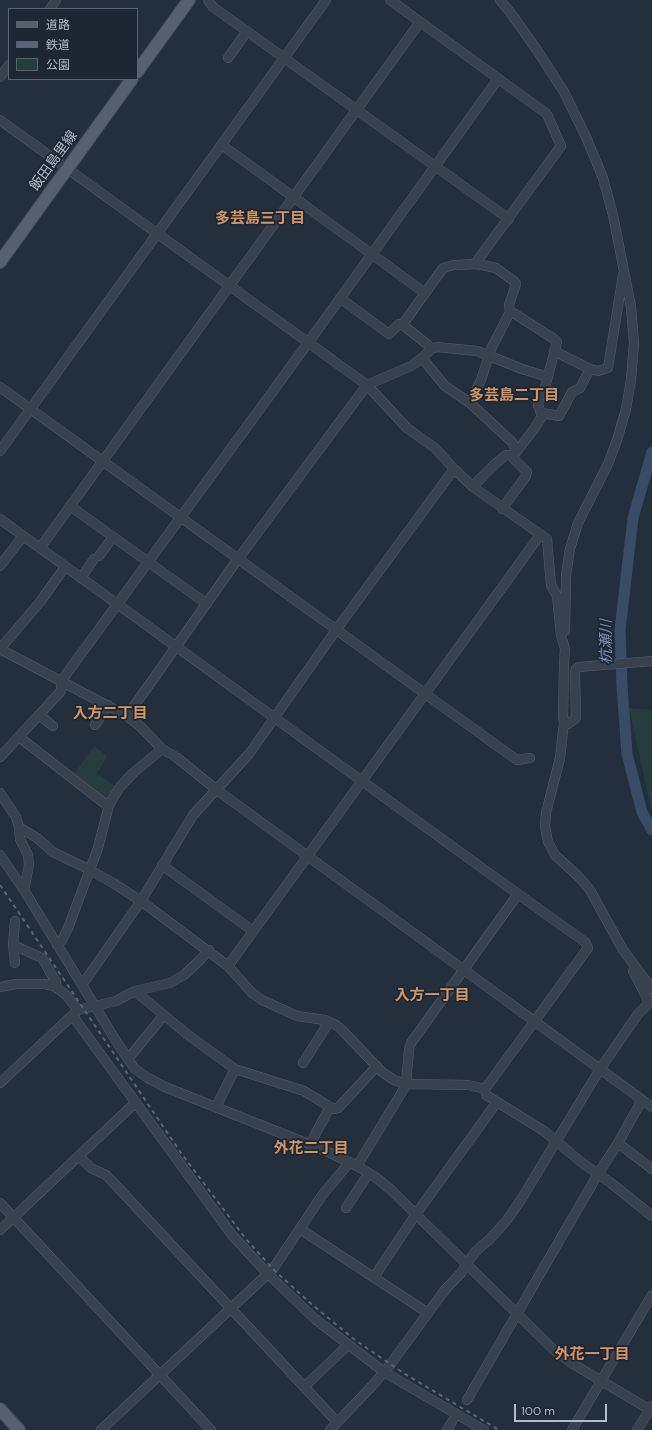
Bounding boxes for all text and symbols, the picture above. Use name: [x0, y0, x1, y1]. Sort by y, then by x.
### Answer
legend: [8, 8, 138, 80]
text: 道路: [46, 17, 70, 33]
text: 鉄道: [46, 37, 70, 53]
text: 公園: [46, 57, 70, 73]
street label: 飯田島里線: [27, 128, 81, 194]
district label: 多芸島三丁目: [215, 210, 305, 228]
district label: 多芸島二丁目: [469, 387, 559, 405]
water label: 杭瀬川: [598, 620, 616, 664]
district label: 入方二丁目: [73, 705, 147, 723]
district label: 入方一丁目: [395, 987, 469, 1005]
district label: 外花二丁目: [274, 1140, 348, 1158]
district label: 外花一丁目: [555, 1346, 629, 1364]
scale bar: [516, 1396, 609, 1422]
text: 100 m: [521, 1403, 555, 1419]

